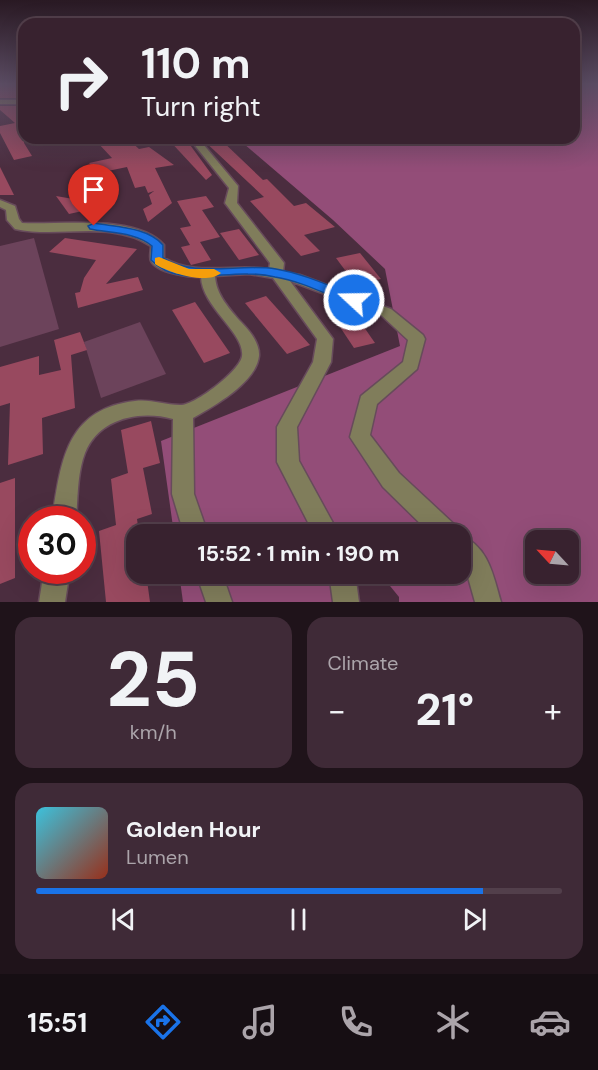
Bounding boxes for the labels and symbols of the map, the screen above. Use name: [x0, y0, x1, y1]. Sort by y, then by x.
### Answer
pin: [68, 164, 119, 226]
position arrow: [322, 268, 386, 332]
speed limit sign: 30: [18, 506, 96, 584]
north arrow: [525, 530, 579, 584]

